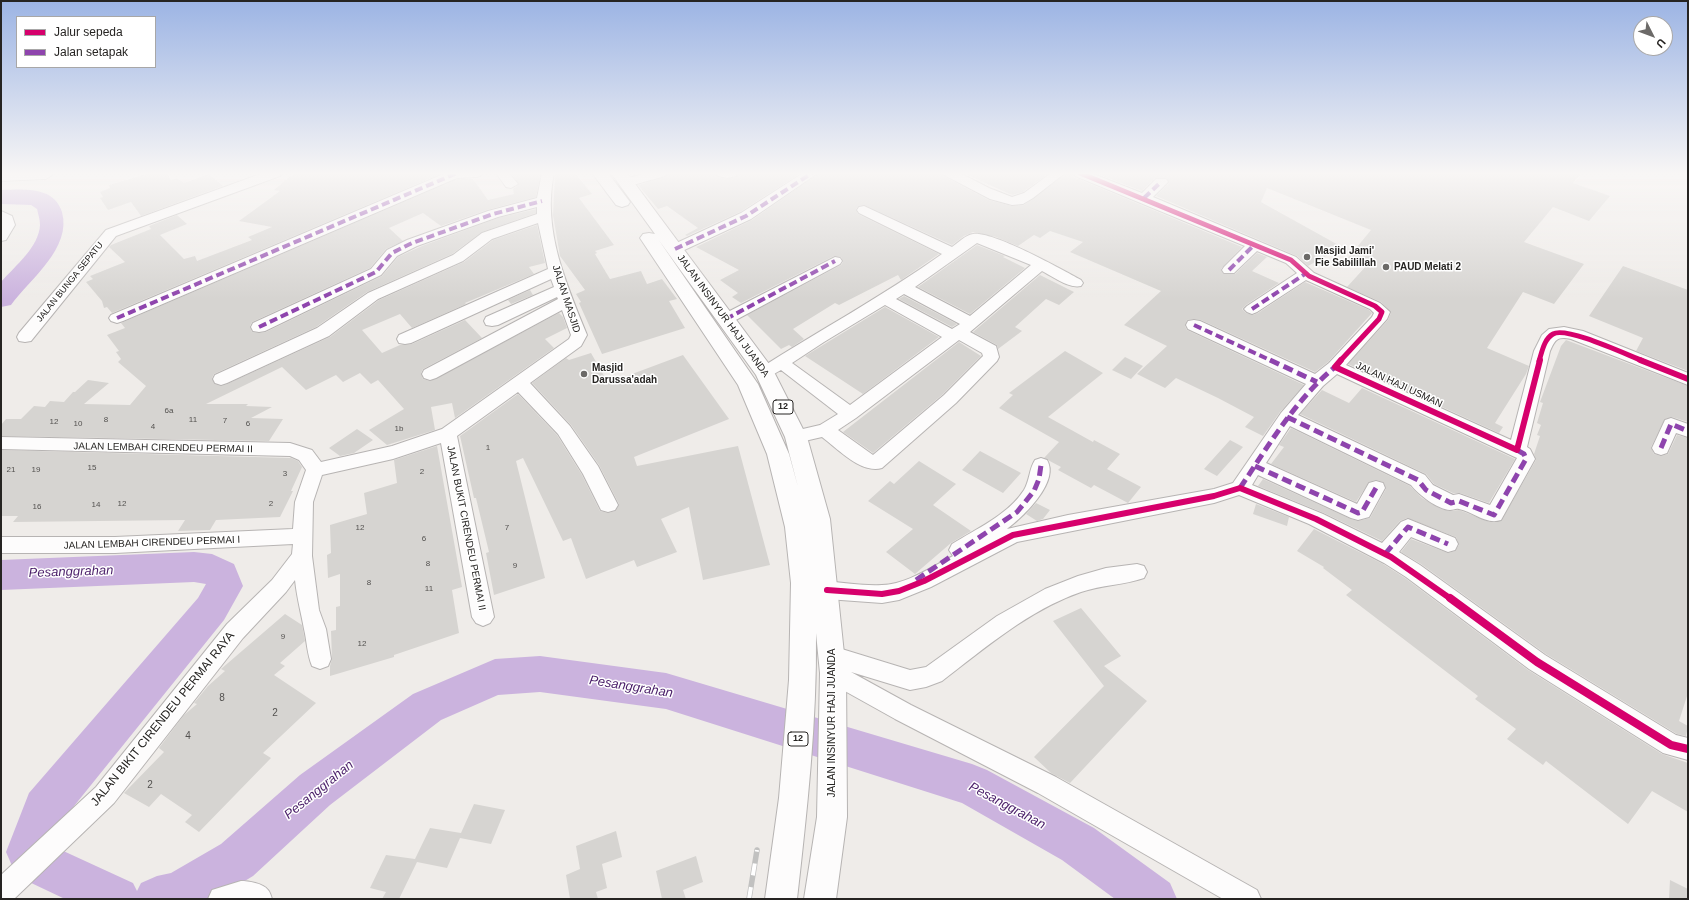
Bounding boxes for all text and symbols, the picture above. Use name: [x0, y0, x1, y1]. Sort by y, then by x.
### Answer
legend: [16, 16, 156, 68]
north arrow: [1633, 16, 1673, 56]
text: Jalur sepeda: [54, 25, 123, 39]
text: U: [1654, 36, 1668, 50]
text: Jalan setapak: [54, 45, 128, 59]
street label: JALAN BUNGA SEPATU: [34, 240, 106, 324]
place label: Masjid Jami' Fie Sabilillah: [1315, 245, 1376, 268]
street label: JALAN INSINYUR HAJI JUANDA: [674, 252, 772, 380]
marker: Masjid Jami' Fie Sabilillah: [1302, 252, 1312, 262]
place label: PAUD Melati 2: [1394, 261, 1461, 273]
marker: PAUD Melati 2: [1381, 262, 1391, 272]
street label: JALAN MASJID: [549, 264, 583, 334]
street label: JALAN HAJI USMAN: [1354, 360, 1444, 410]
place label: Masjid Darussa'adah: [592, 362, 657, 386]
marker: Masjid Darussa'adah: [579, 369, 589, 379]
road number: 12: [773, 400, 793, 414]
house number: 6a: [165, 406, 173, 416]
house number: 8: [104, 415, 108, 425]
house number: 11: [189, 415, 197, 425]
house number: 7: [223, 416, 227, 426]
house number: 12: [50, 417, 58, 427]
house number: 10: [74, 419, 82, 429]
house number: 6: [246, 419, 250, 429]
house number: 4: [151, 422, 155, 432]
house number: 1b: [395, 424, 403, 434]
street label: JALAN LEMBAH CIRENDEU PERMAI II: [73, 440, 253, 456]
house number: 1: [486, 443, 490, 453]
street label: JALAN BUKIT CIRENDEU PERMAI II: [444, 444, 488, 612]
house number: 15: [88, 463, 96, 473]
house number: 21: [7, 465, 15, 475]
house number: 19: [32, 465, 40, 475]
house number: 2: [420, 467, 424, 477]
house number: 3: [283, 469, 287, 479]
house number: 12: [118, 499, 126, 509]
house number: 2: [269, 499, 273, 509]
house number: 14: [92, 500, 100, 510]
house number: 16: [33, 502, 41, 512]
house number: 12: [356, 523, 364, 533]
house number: 7: [505, 523, 509, 533]
street label: JALAN LEMBAH CIRENDEU PERMAI I: [63, 534, 241, 552]
house number: 6: [422, 534, 426, 544]
house number: 8: [426, 559, 430, 569]
house number: 9: [513, 561, 517, 571]
water label: Pesanggrahan: [28, 563, 114, 581]
house number: 8: [367, 578, 371, 588]
house number: 11: [425, 584, 433, 594]
street label: JALAN BIKIT CIRENDEU PERMAI RAYA: [88, 629, 238, 809]
house number: 9: [281, 632, 285, 642]
house number: 12: [358, 639, 366, 649]
street label: JALAN INSINYUR HAJI JUANDA: [826, 649, 838, 797]
water label: Pesanggrahan: [588, 673, 674, 701]
house number: 8: [219, 692, 225, 704]
house number: 2: [272, 707, 278, 719]
house number: 4: [185, 730, 191, 742]
road number: 12: [788, 732, 808, 746]
water label: Pesanggrahan: [281, 757, 357, 823]
house number: 2: [147, 779, 153, 791]
water label: Pesanggrahan: [966, 779, 1048, 833]

